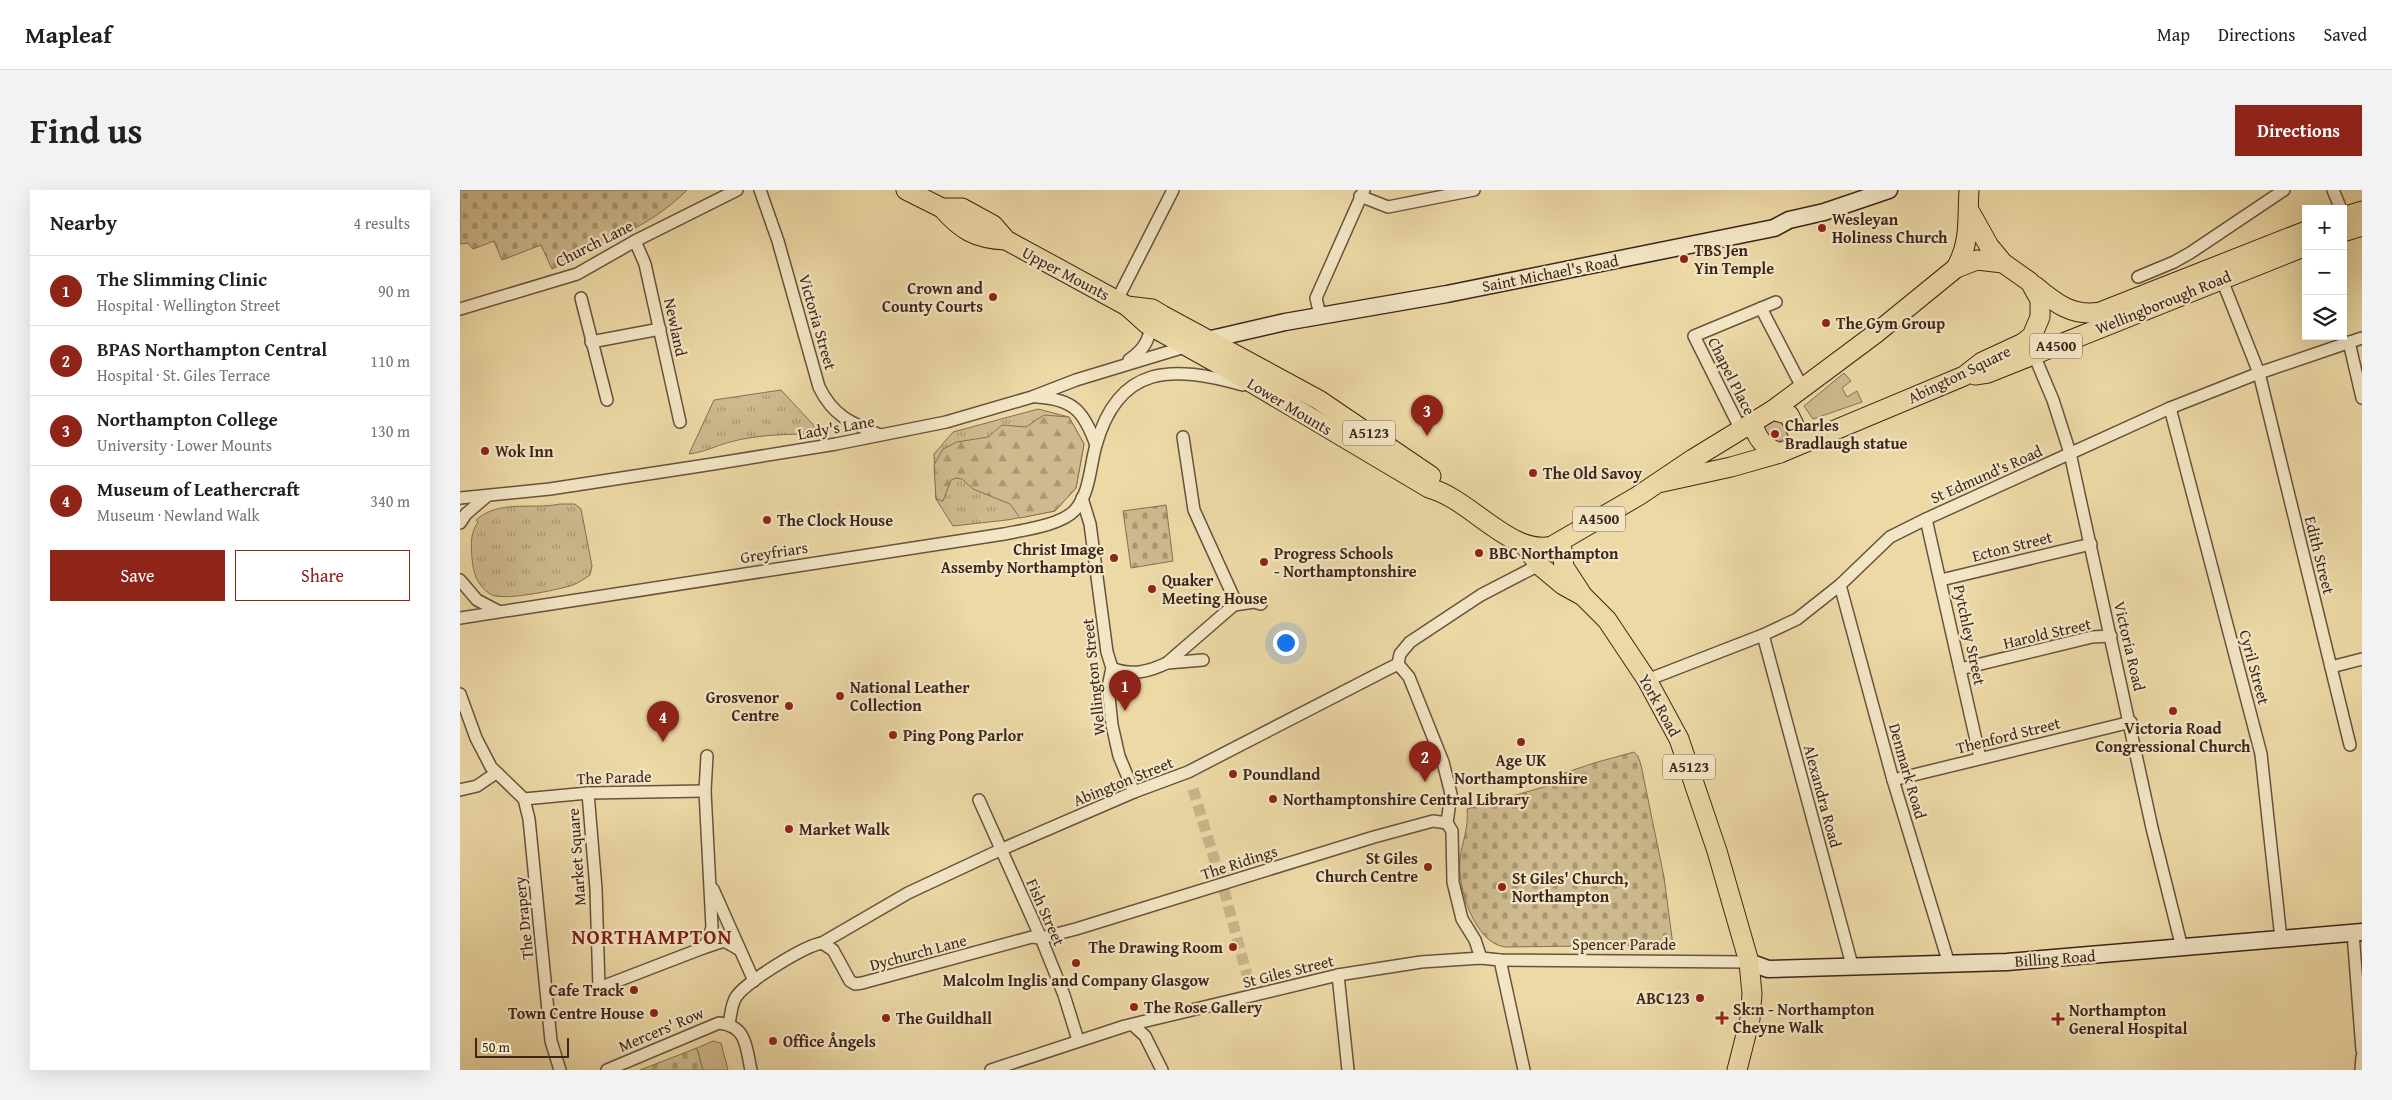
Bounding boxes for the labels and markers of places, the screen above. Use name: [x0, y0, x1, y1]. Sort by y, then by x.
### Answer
place label: Wesleyan Holiness Church: [1832, 207, 1948, 249]
marker: Wesleyan Holiness Church: [1816, 222, 1828, 234]
place label: TBS Jen Yin Temple: [1694, 238, 1774, 280]
marker: TBS Jen Yin Temple: [1678, 253, 1690, 265]
place label: Crown and County Courts: [882, 276, 984, 318]
marker: Crown and County Courts: [987, 291, 999, 303]
place label: The Gym Group: [1836, 311, 1945, 335]
marker: The Gym Group: [1820, 317, 1832, 329]
pin: 3: [1411, 395, 1443, 436]
place label: Charles Bradlaugh statue: [1785, 413, 1908, 455]
marker: Charles Bradlaugh statue: [1769, 428, 1781, 440]
place label: Wok Inn: [495, 439, 554, 463]
marker: Wok Inn: [479, 445, 491, 457]
place label: The Old Savoy: [1543, 461, 1643, 485]
marker: The Old Savoy: [1527, 467, 1539, 479]
place label: The Clock House: [777, 508, 893, 532]
marker: The Clock House: [761, 514, 773, 526]
place label: Christ Image Assemby Northampton: [941, 537, 1105, 579]
place label: Progress Schools - Northamptonshire: [1274, 541, 1417, 583]
place label: BBC Northampton: [1489, 541, 1619, 565]
marker: BBC Northampton: [1473, 547, 1485, 559]
marker: Christ Image Assemby Northampton: [1108, 552, 1120, 564]
marker: Progress Schools - Northamptonshire: [1258, 556, 1270, 568]
place label: Quaker Meeting House: [1162, 568, 1268, 610]
marker: Quaker Meeting House: [1146, 583, 1158, 595]
pin: 1: [1109, 670, 1141, 711]
place label: National Leather Collection: [850, 675, 970, 717]
place label: Grosvenor Centre: [706, 685, 780, 727]
marker: National Leather Collection: [834, 690, 846, 702]
marker: Grosvenor Centre: [783, 700, 795, 712]
pin: 4: [647, 701, 679, 742]
marker: Victoria Road Congressional Church: [2167, 705, 2179, 717]
place label: Victoria Road Congressional Church: [2095, 716, 2251, 758]
place label: Ping Pong Parlor: [903, 723, 1024, 747]
marker: Ping Pong Parlor: [887, 729, 899, 741]
marker: Age UK Northamptonshire: [1515, 736, 1527, 748]
pin: 2: [1409, 741, 1441, 782]
place label: Age UK Northamptonshire: [1454, 748, 1588, 790]
place label: Poundland: [1243, 762, 1321, 786]
marker: Poundland: [1227, 768, 1239, 780]
place label: Northamptonshire Central Library: [1283, 787, 1530, 811]
marker: Northamptonshire Central Library: [1267, 793, 1279, 805]
place label: Market Walk: [799, 817, 891, 841]
marker: Market Walk: [783, 823, 795, 835]
place label: St Giles Church Centre: [1316, 846, 1418, 888]
marker: St Giles Church Centre: [1422, 861, 1434, 873]
place label: St Giles' Church, Northampton: [1512, 866, 1628, 908]
marker: St Giles' Church, Northampton: [1496, 881, 1508, 893]
place label: The Drawing Room: [1089, 935, 1223, 959]
marker: The Drawing Room: [1227, 941, 1239, 953]
marker: Malcolm Inglis and Company Glasgow: [1070, 957, 1082, 969]
place label: Malcolm Inglis and Company Glasgow: [943, 968, 1210, 992]
place label: Cafe Track: [549, 978, 625, 1002]
marker: Cafe Track: [628, 984, 640, 996]
place label: ABC123: [1636, 986, 1690, 1010]
marker: ABC123: [1694, 992, 1706, 1004]
place label: The Rose Gallery: [1144, 995, 1263, 1019]
place label: Sk:n - Northampton Cheyne Walk: [1733, 997, 1875, 1039]
place label: Northampton General Hospital: [2069, 998, 2188, 1040]
place label: Town Centre House: [508, 1001, 644, 1025]
marker: The Rose Gallery: [1128, 1001, 1140, 1013]
place label: The Guildhall: [896, 1006, 992, 1030]
marker: Town Centre House: [648, 1007, 660, 1019]
marker: Sk:n - Northampton Cheyne Walk: [1715, 1011, 1729, 1025]
marker: The Guildhall: [880, 1012, 892, 1024]
marker: Northampton General Hospital: [2051, 1012, 2065, 1026]
place label: Office Ångels: [783, 1029, 876, 1053]
marker: Office Ångels: [767, 1035, 779, 1047]

